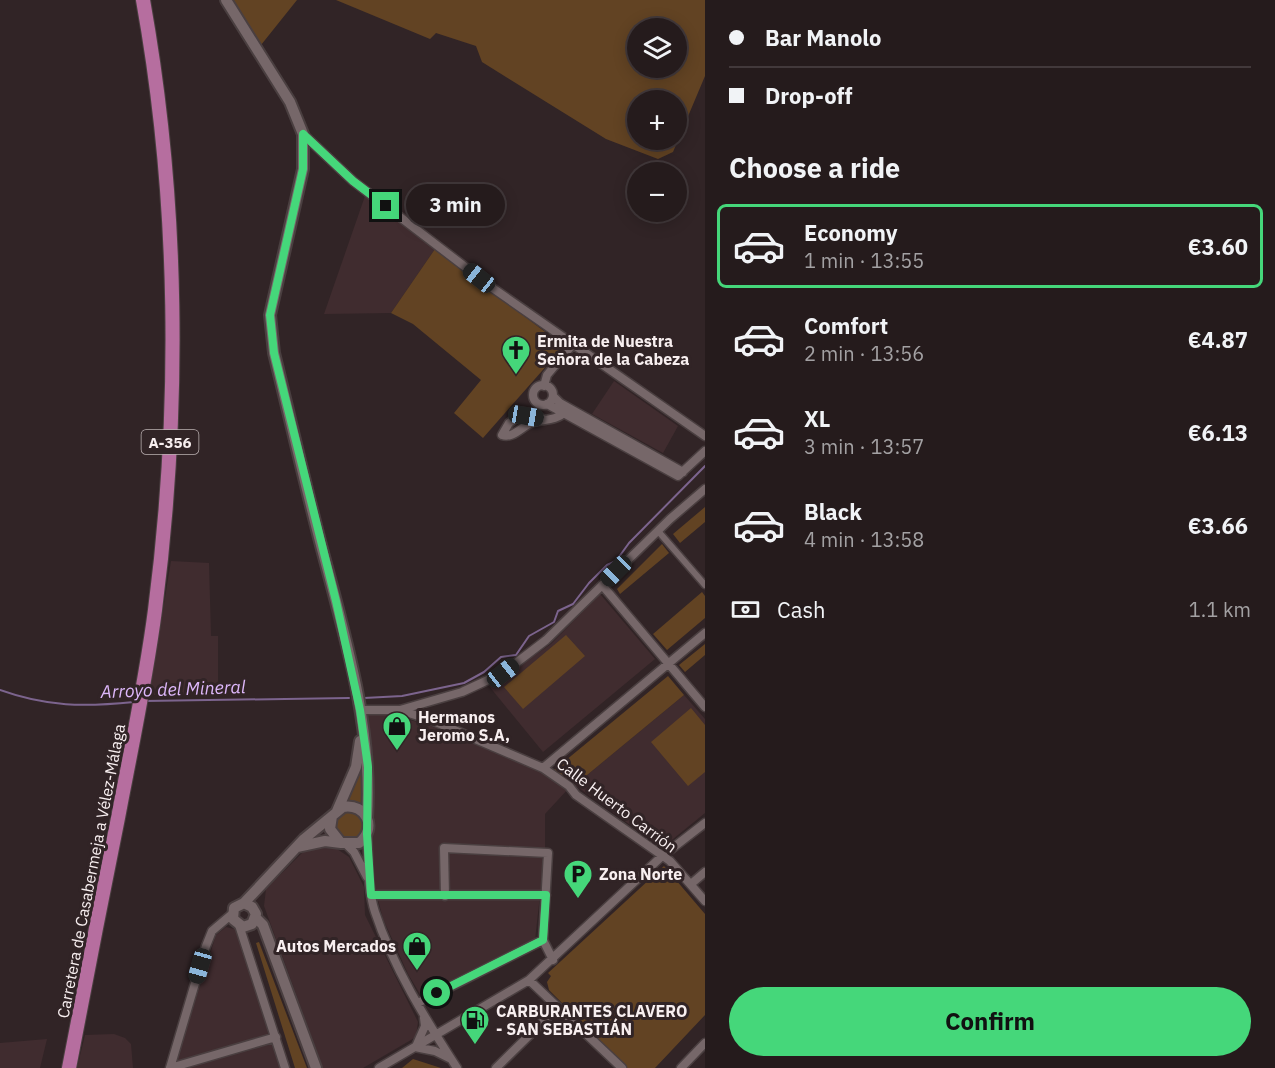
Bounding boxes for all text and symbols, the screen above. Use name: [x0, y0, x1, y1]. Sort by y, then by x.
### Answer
map controls: [627, 18, 687, 222]
button: layers: [627, 18, 687, 78]
text: Bar Manolo: [765, 23, 881, 52]
text: Drop-off: [765, 81, 852, 110]
button: +: [627, 90, 687, 150]
text: Choose a ride: [729, 150, 900, 185]
button: −: [627, 162, 687, 222]
callout: 3 min: [407, 185, 506, 227]
text: 3 min: [429, 191, 482, 218]
route end: [372, 192, 399, 219]
text: Economy: [804, 218, 898, 247]
icon: car: [732, 219, 786, 273]
text: €3.60: [1188, 232, 1248, 261]
text: 1 min · 13:55: [804, 247, 924, 274]
car: [459, 260, 499, 296]
text: Comfort: [804, 311, 888, 340]
icon: car: [732, 312, 786, 366]
text: €4.87: [1188, 325, 1248, 354]
place label: Ermita de Nuestra Señora de la Cabeza: [537, 331, 689, 369]
church icon: Ermita de Nuestra Señora de la Cabeza: [500, 334, 532, 376]
text: 2 min · 13:56: [804, 340, 924, 367]
car: [507, 404, 545, 428]
text: XL: [804, 404, 830, 433]
icon: car: [732, 405, 786, 459]
text: €6.13: [1188, 418, 1248, 447]
road number: A-356: [142, 430, 198, 454]
text: 3 min · 13:57: [804, 433, 924, 460]
text: Black: [804, 497, 862, 526]
icon: car: [732, 498, 786, 552]
text: €3.66: [1188, 511, 1248, 540]
text: 4 min · 13:58: [804, 526, 924, 553]
car: [597, 552, 635, 590]
icon: cash: [729, 593, 762, 626]
text: Cash: [777, 595, 826, 624]
text: 1.1 km: [1189, 596, 1251, 623]
car: [483, 655, 523, 691]
water label: Arroyo del Mineral: [99, 675, 246, 703]
place label: Hermanos Jeromo S.A,: [418, 707, 510, 745]
shop icon: Hermanos Jeromo S.A,: [381, 710, 413, 752]
street label: Carretera de Casabermeja a Vélez-Málaga: [53, 722, 129, 1020]
street label: Calle Huerto Carrión: [553, 753, 681, 857]
parking icon: Zona Norte: [562, 858, 594, 900]
place label: Zona Norte: [599, 864, 682, 884]
shop icon: Autos Mercados: [401, 930, 433, 972]
place label: Autos Mercados: [276, 936, 396, 956]
car: [186, 946, 214, 986]
route start: [423, 979, 450, 1006]
button: Confirm: [729, 987, 1251, 1056]
place label: CARBURANTES CLAVERO - SAN SEBASTIÁN: [496, 1001, 687, 1039]
fuel station icon: CARBURANTES CLAVERO - SAN SEBASTIÁN: [459, 1004, 491, 1046]

